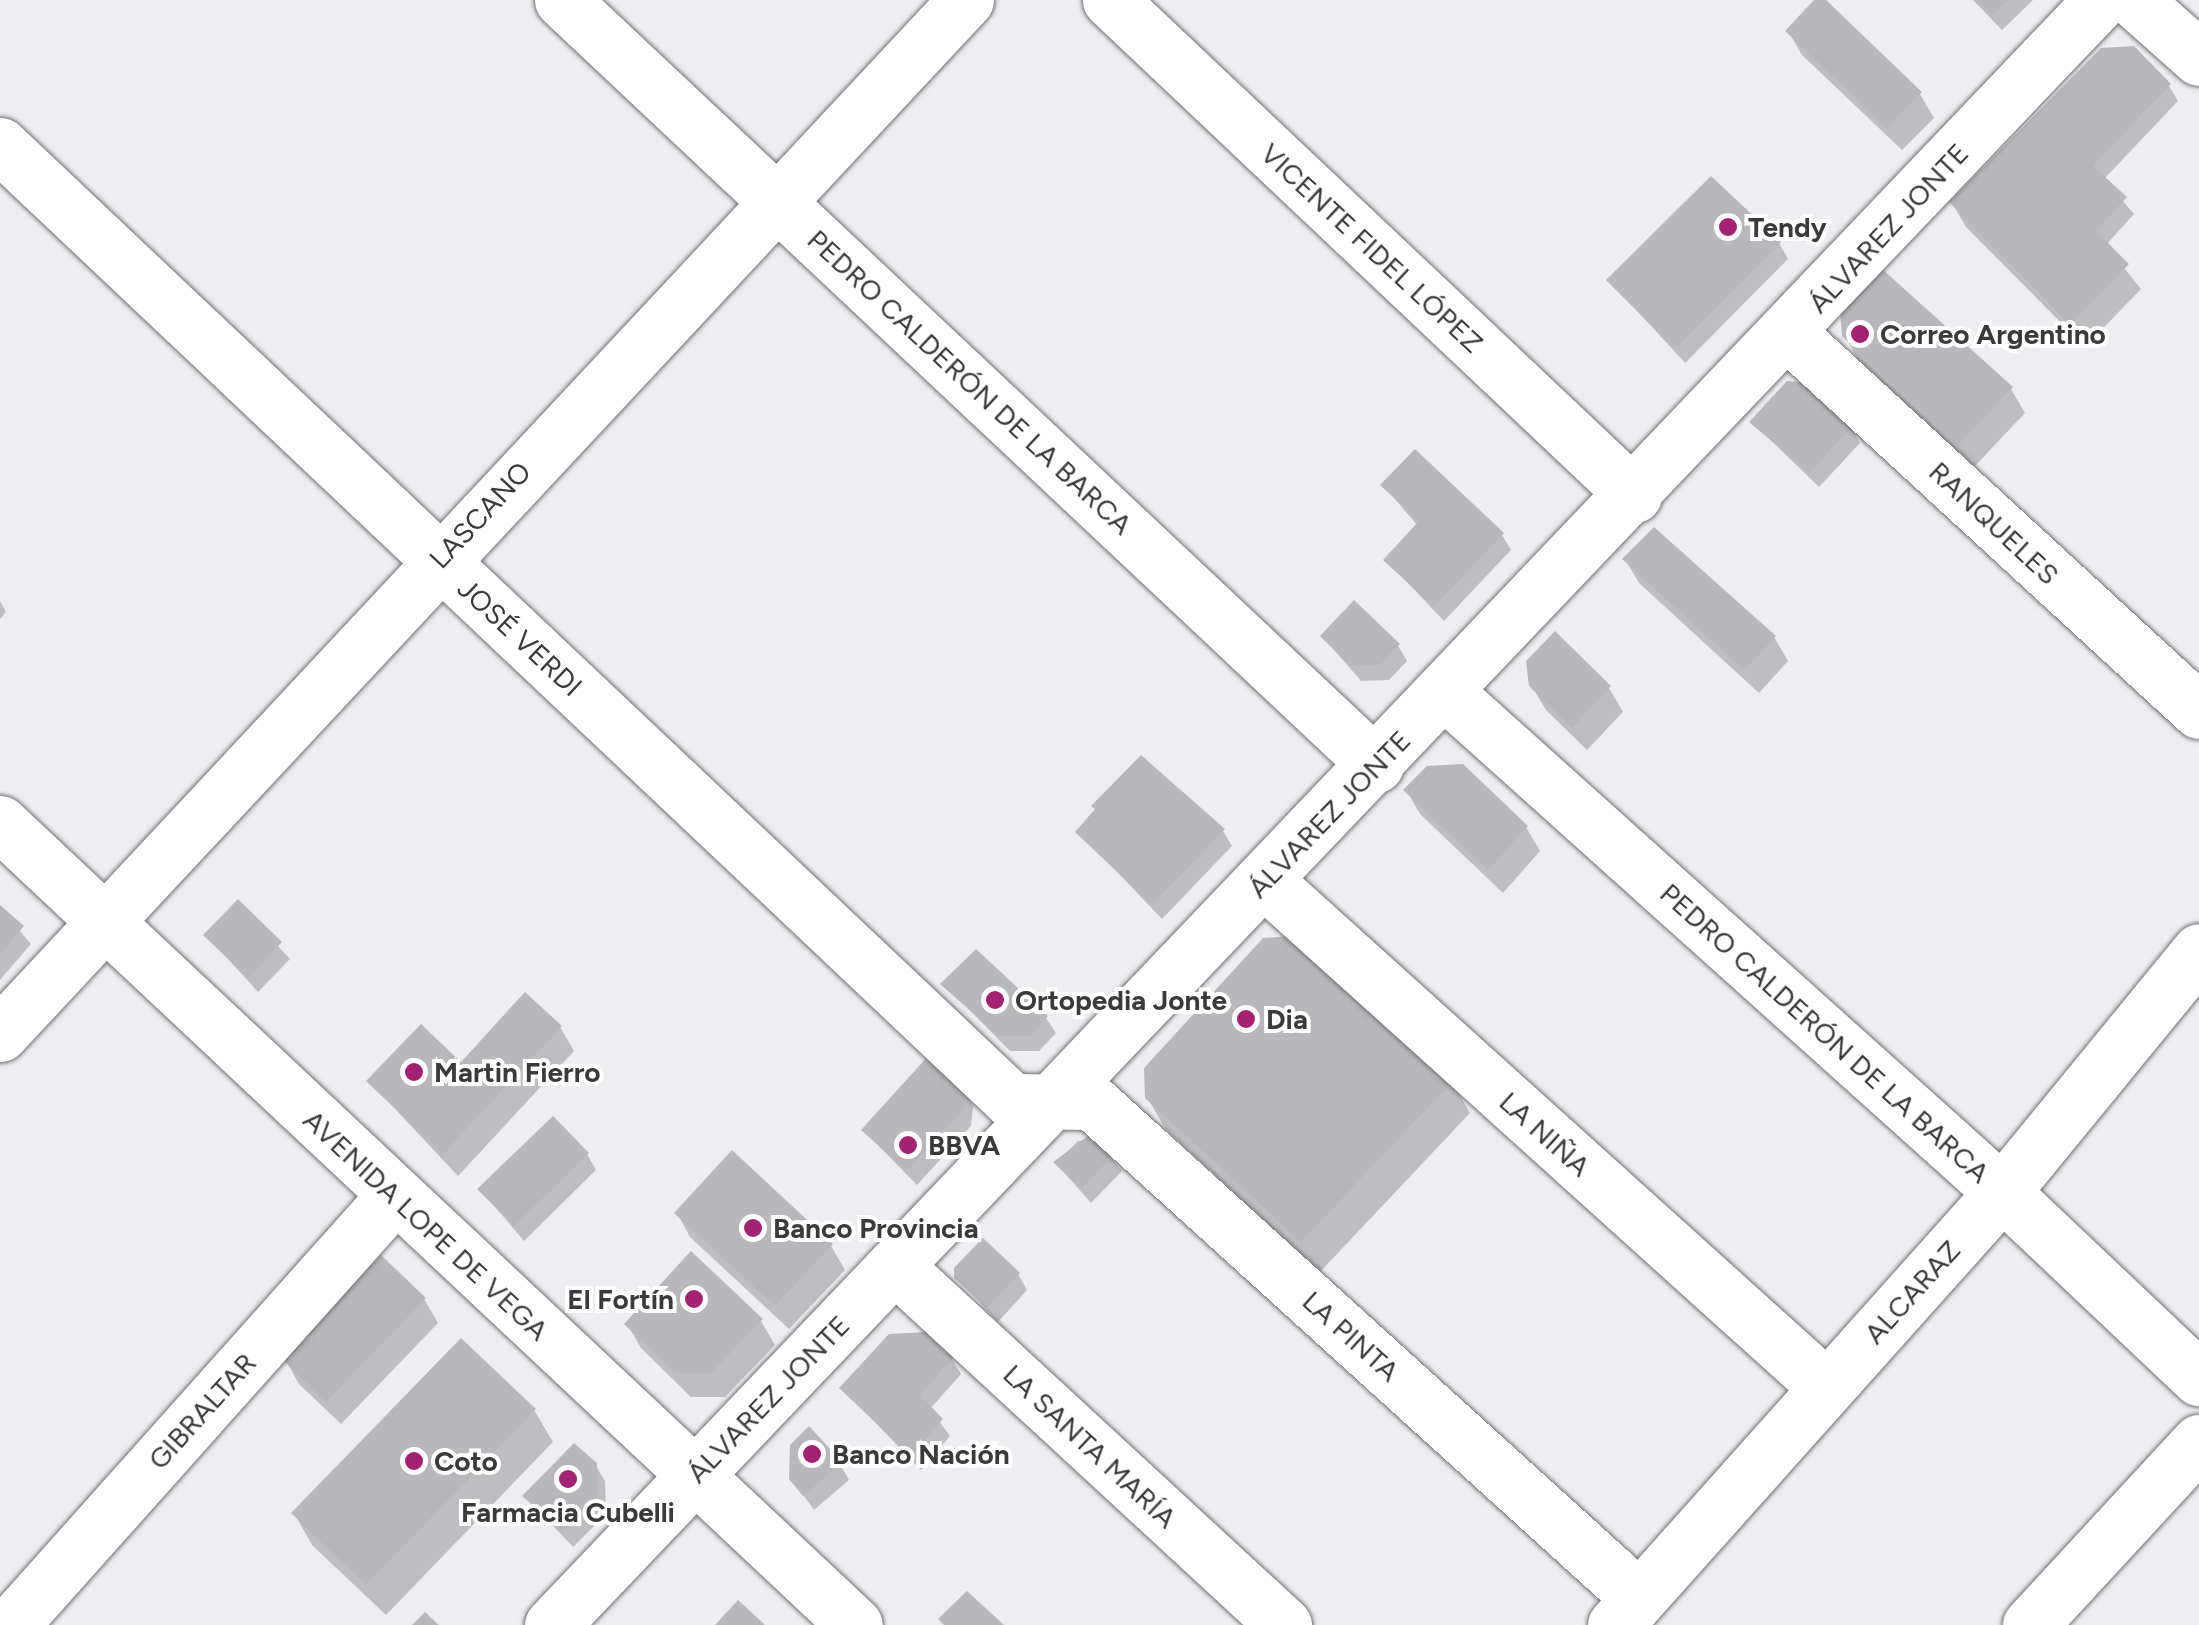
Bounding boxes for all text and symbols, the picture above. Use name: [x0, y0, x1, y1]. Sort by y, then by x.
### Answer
street label: VICENTE FIDEL LÓPEZ: [1254, 136, 1490, 360]
street label: ÁLVAREZ JONTE: [1801, 136, 1975, 320]
place label: Tendy: [1748, 210, 1827, 244]
marker: Tendy: [1717, 216, 1739, 238]
street label: PEDRO CALDERÓN DE LA BARCA: [801, 223, 1139, 541]
place label: Correo Argentino: [1880, 317, 2106, 351]
marker: Correo Argentino: [1849, 323, 1871, 345]
street label: LASCANO: [422, 455, 538, 575]
street label: RANQUELES: [1922, 455, 2066, 591]
street label: JOSÉ VERDI: [451, 571, 589, 703]
street label: ÁLVAREZ JONTE: [1241, 723, 1417, 905]
street label: PEDRO CALDERÓN DE LA BARCA: [1653, 876, 1997, 1190]
place label: Ortopedia Jonte: [1015, 983, 1227, 1017]
marker: Ortopedia Jonte: [984, 989, 1006, 1011]
place label: Dia: [1266, 1002, 1308, 1036]
marker: Dia: [1235, 1008, 1257, 1030]
place label: Martin Fierro: [434, 1055, 601, 1089]
marker: Martin Fierro: [403, 1061, 425, 1083]
street label: LA NIÑA: [1493, 1085, 1597, 1183]
street label: AVENIDA LOPE DE VEGA: [297, 1103, 555, 1347]
place label: BBVA: [928, 1128, 1000, 1162]
marker: BBVA: [897, 1134, 919, 1156]
place label: Banco Provincia: [773, 1211, 979, 1245]
marker: Banco Provincia: [742, 1217, 764, 1239]
street label: ALCARAZ: [1857, 1234, 1967, 1350]
place label: El Fortín: [567, 1282, 674, 1316]
street label: LA PINTA: [1296, 1284, 1406, 1388]
marker: El Fortín: [683, 1288, 705, 1310]
street label: ÁLVAREZ JONTE: [680, 1308, 856, 1490]
street label: GIBRALTAR: [141, 1346, 263, 1476]
street label: LA SANTA MARÍA: [996, 1357, 1184, 1535]
place label: Banco Nación: [832, 1437, 1010, 1471]
marker: Banco Nación: [801, 1443, 823, 1465]
place label: Coto: [434, 1444, 498, 1478]
marker: Coto: [403, 1450, 425, 1472]
marker: Farmacia Cubelli: [557, 1468, 579, 1490]
place label: Farmacia Cubelli: [461, 1495, 675, 1529]

